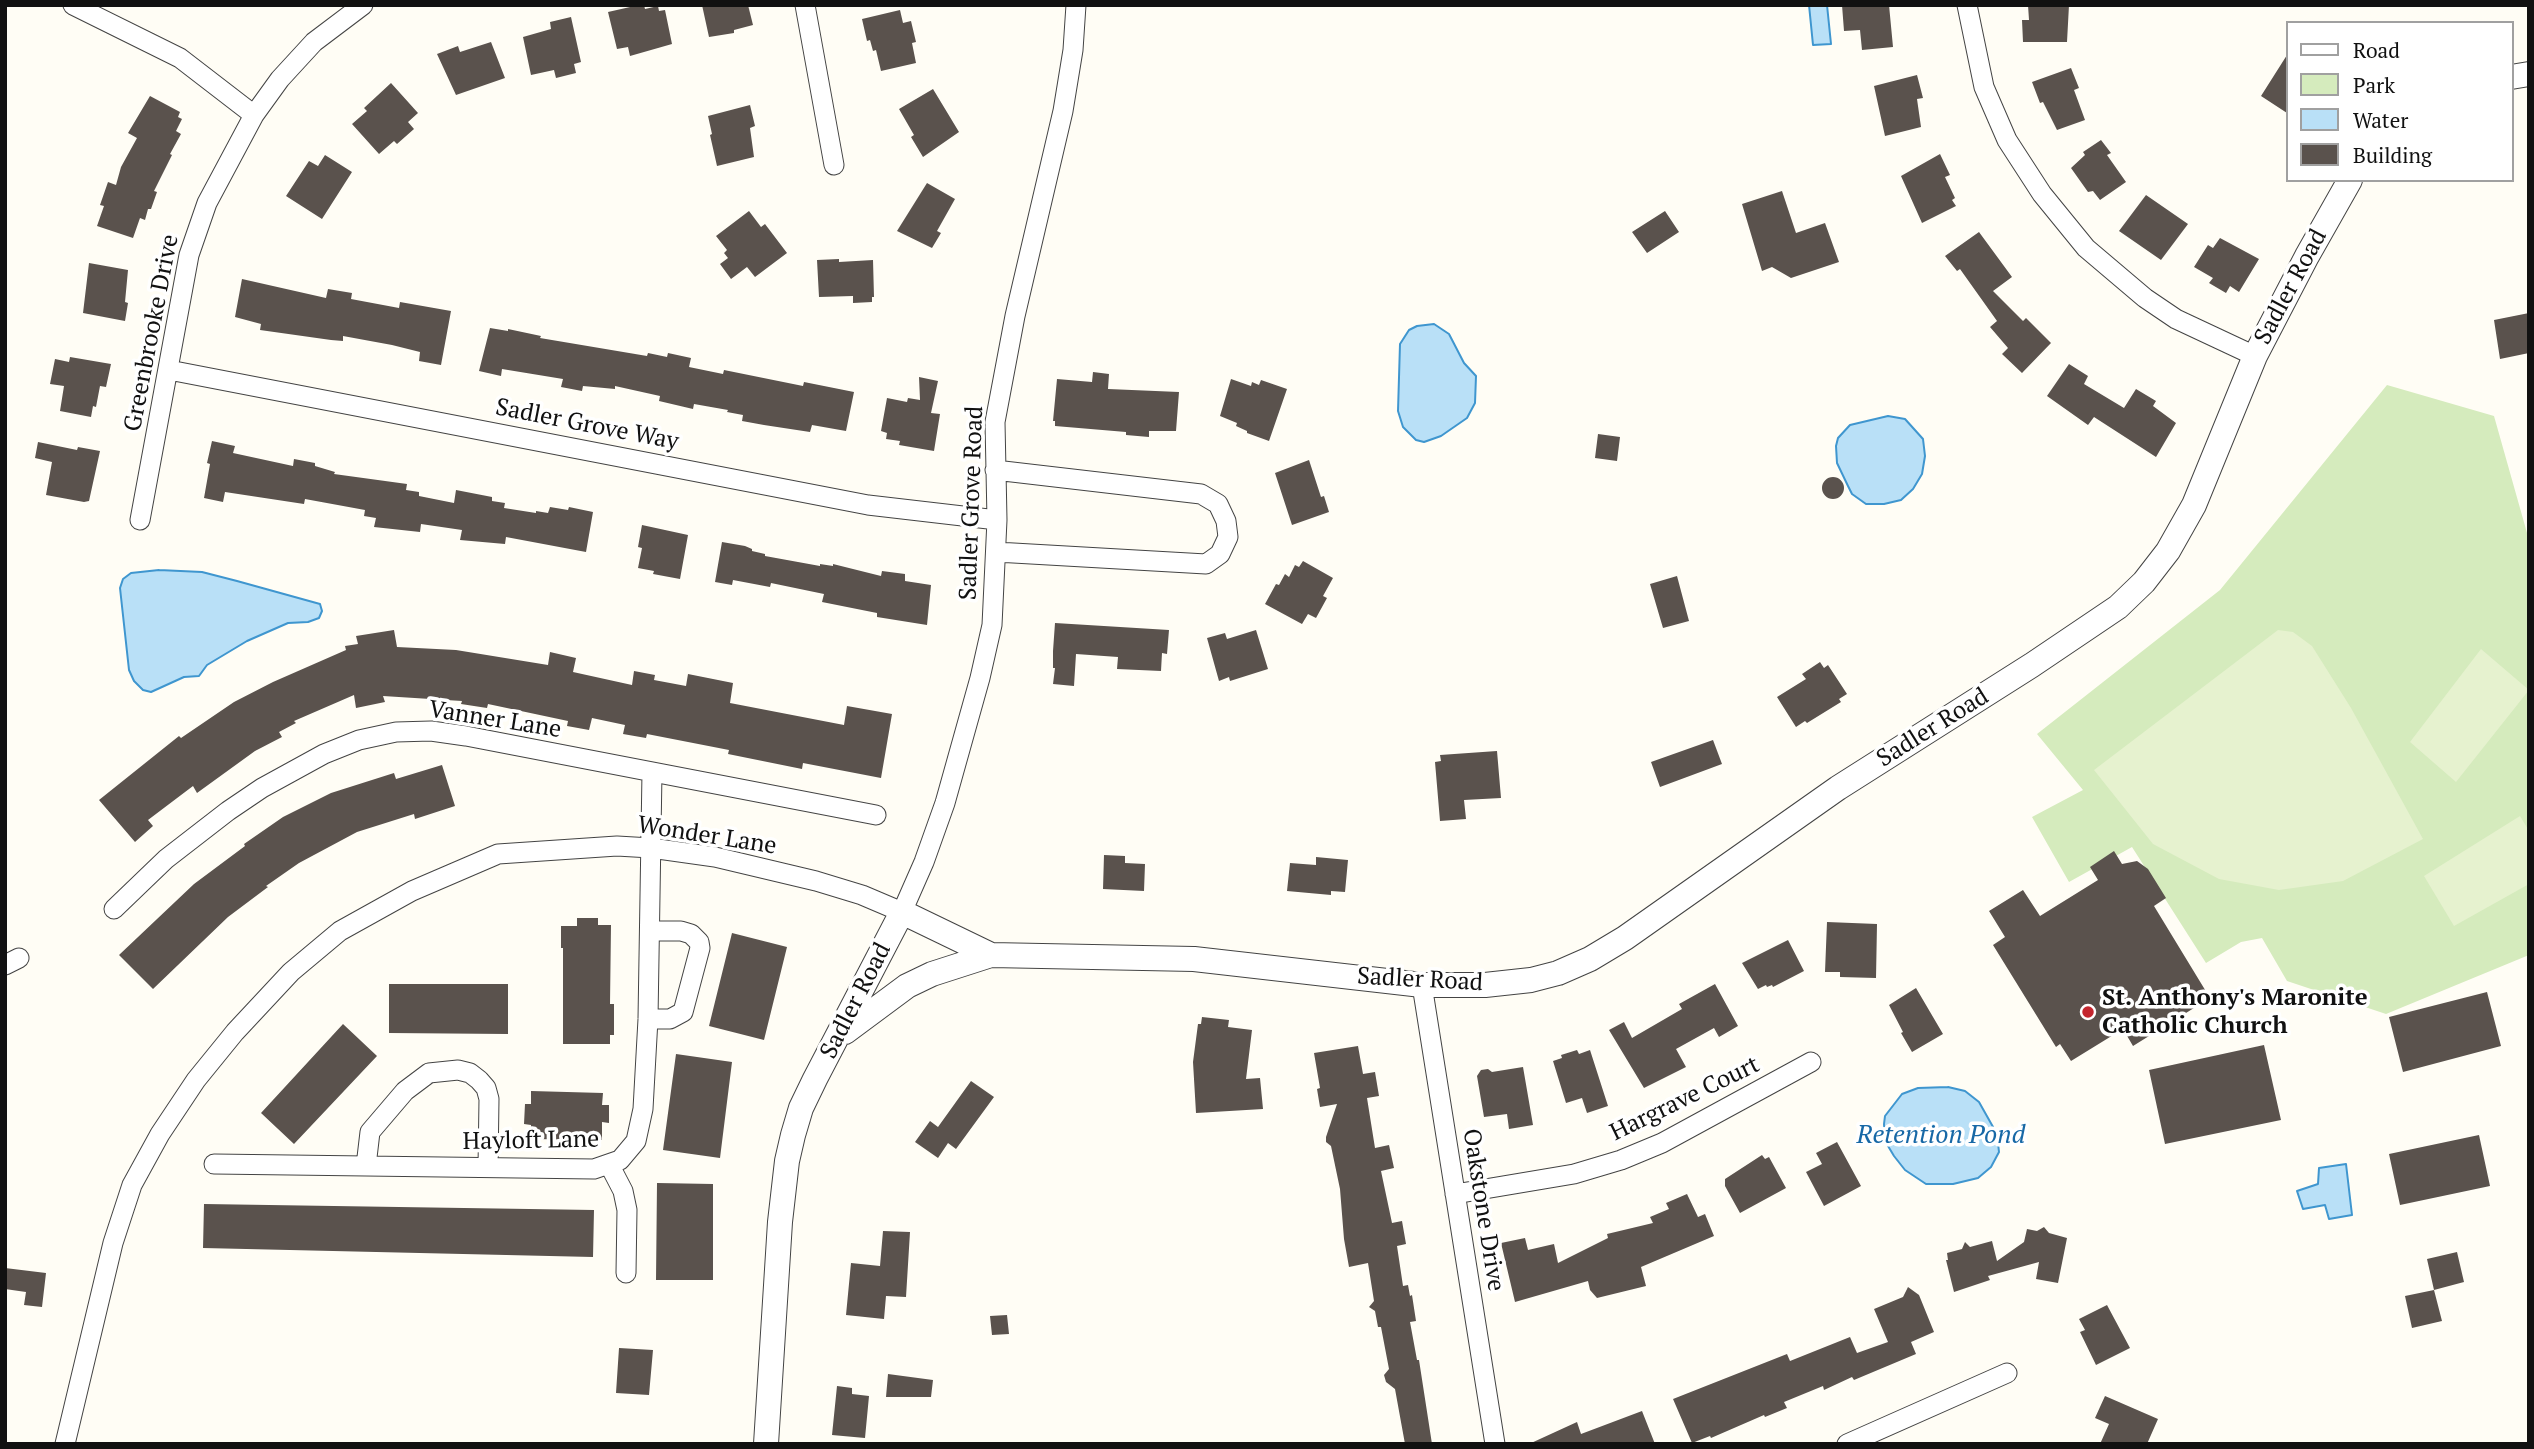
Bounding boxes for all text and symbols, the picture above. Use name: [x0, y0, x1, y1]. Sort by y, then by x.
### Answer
legend: [2286, 21, 2513, 182]
text: Road: [2353, 36, 2400, 64]
text: Park: [2353, 71, 2395, 99]
text: Water: [2353, 106, 2408, 134]
text: Building: [2353, 141, 2432, 169]
street label: Sadler Road: [2249, 225, 2333, 349]
street label: Greenbrooke Drive: [119, 232, 185, 434]
street label: Sadler Grove Way: [493, 393, 681, 457]
street label: Sadler Grove Road: [954, 405, 990, 601]
street label: Sadler Road: [1872, 682, 1994, 774]
street label: Vanner Lane: [427, 695, 563, 745]
street label: Wonder Lane: [635, 811, 779, 861]
street label: Sadler Road: [815, 938, 897, 1064]
street label: Sadler Road: [1356, 962, 1484, 998]
place label: St. Anthony's Maronite Catholic Church: [2102, 984, 2368, 1040]
marker: St. Anthony's Maronite Catholic Church: [2080, 1004, 2096, 1020]
street label: Hargrave Court: [1606, 1050, 1764, 1148]
water label: Retention Pond: [1857, 1120, 2025, 1152]
street label: Hayloft Lane: [463, 1125, 599, 1157]
street label: Oakstone Drive: [1456, 1127, 1510, 1293]

